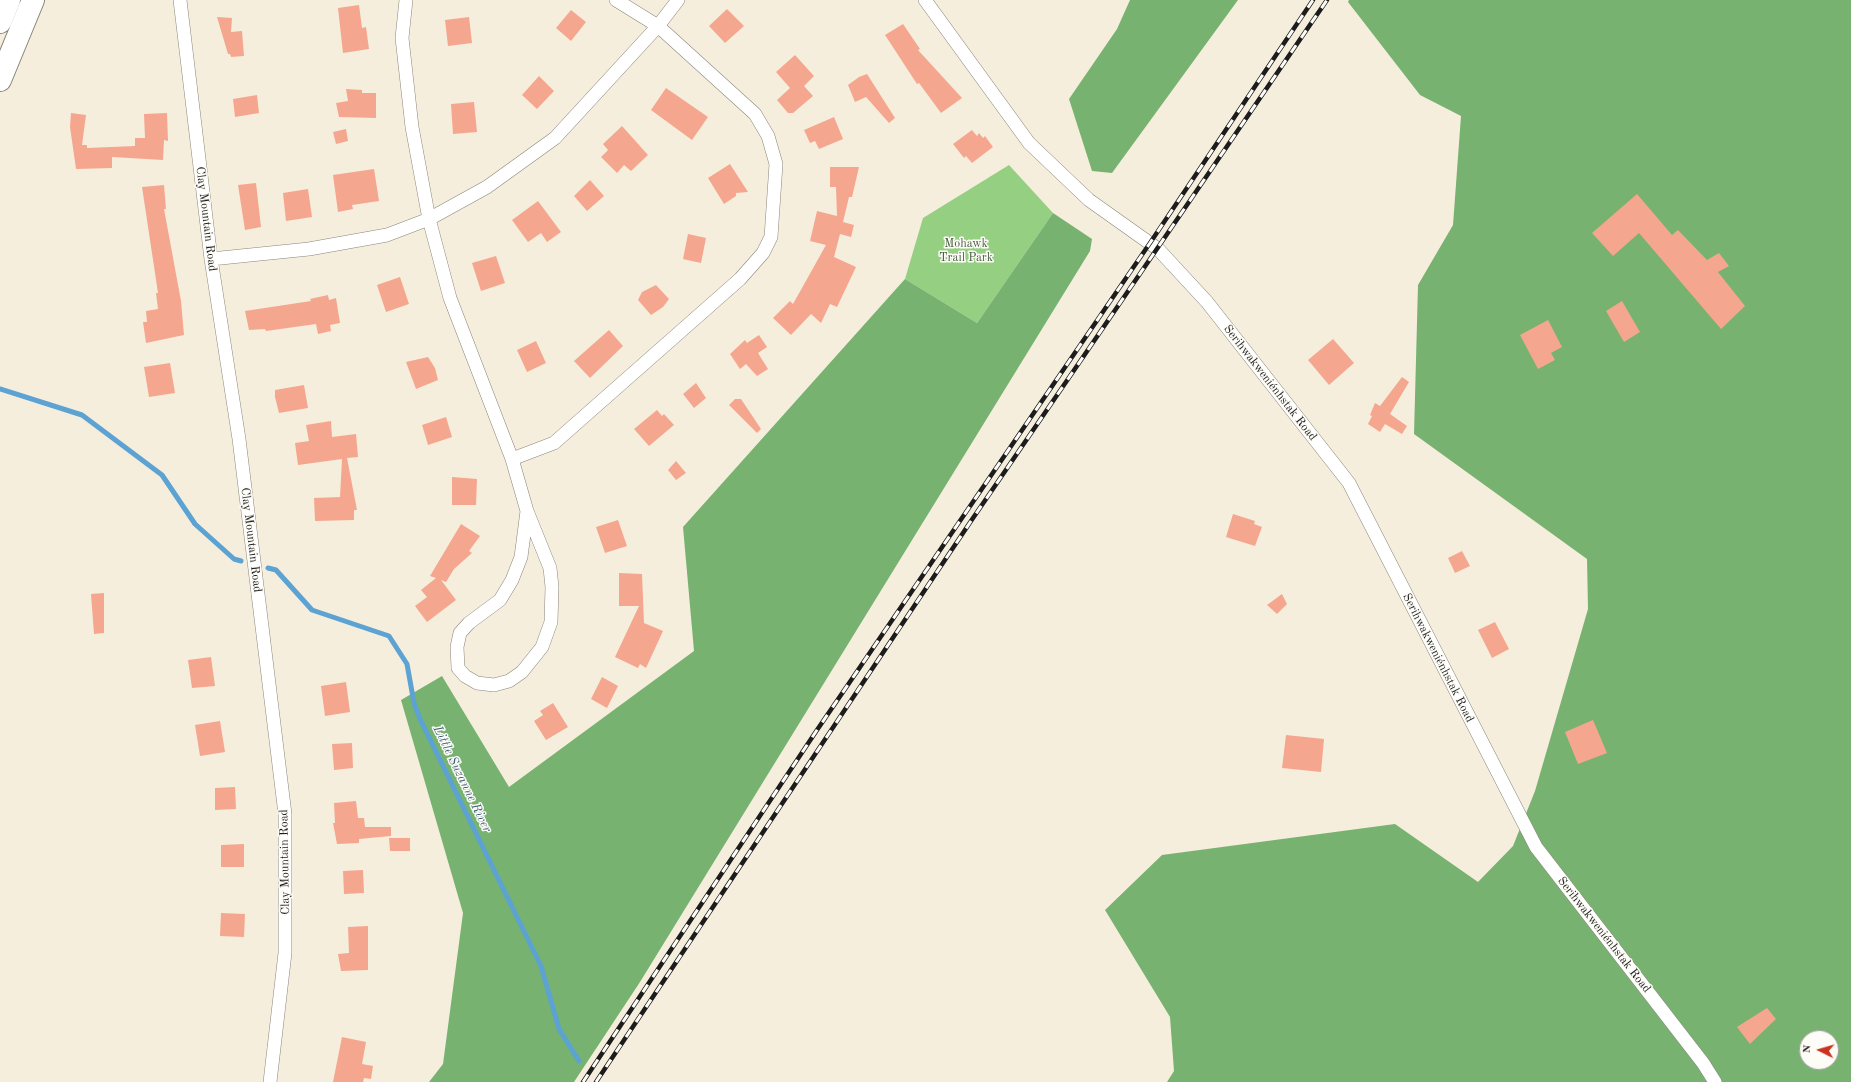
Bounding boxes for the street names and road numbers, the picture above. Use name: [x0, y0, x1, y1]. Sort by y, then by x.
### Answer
street label: Clay Mountain Road: [192, 166, 220, 272]
street label: Serihwakweniénhstak Road: [1220, 322, 1320, 444]
street label: Clay Mountain Road: [237, 487, 265, 593]
street label: Serihwakweniénhstak Road: [1399, 591, 1477, 725]
street label: Clay Mountain Road: [277, 809, 293, 915]
street label: Serihwakweniénhstak Road: [1554, 874, 1654, 996]

